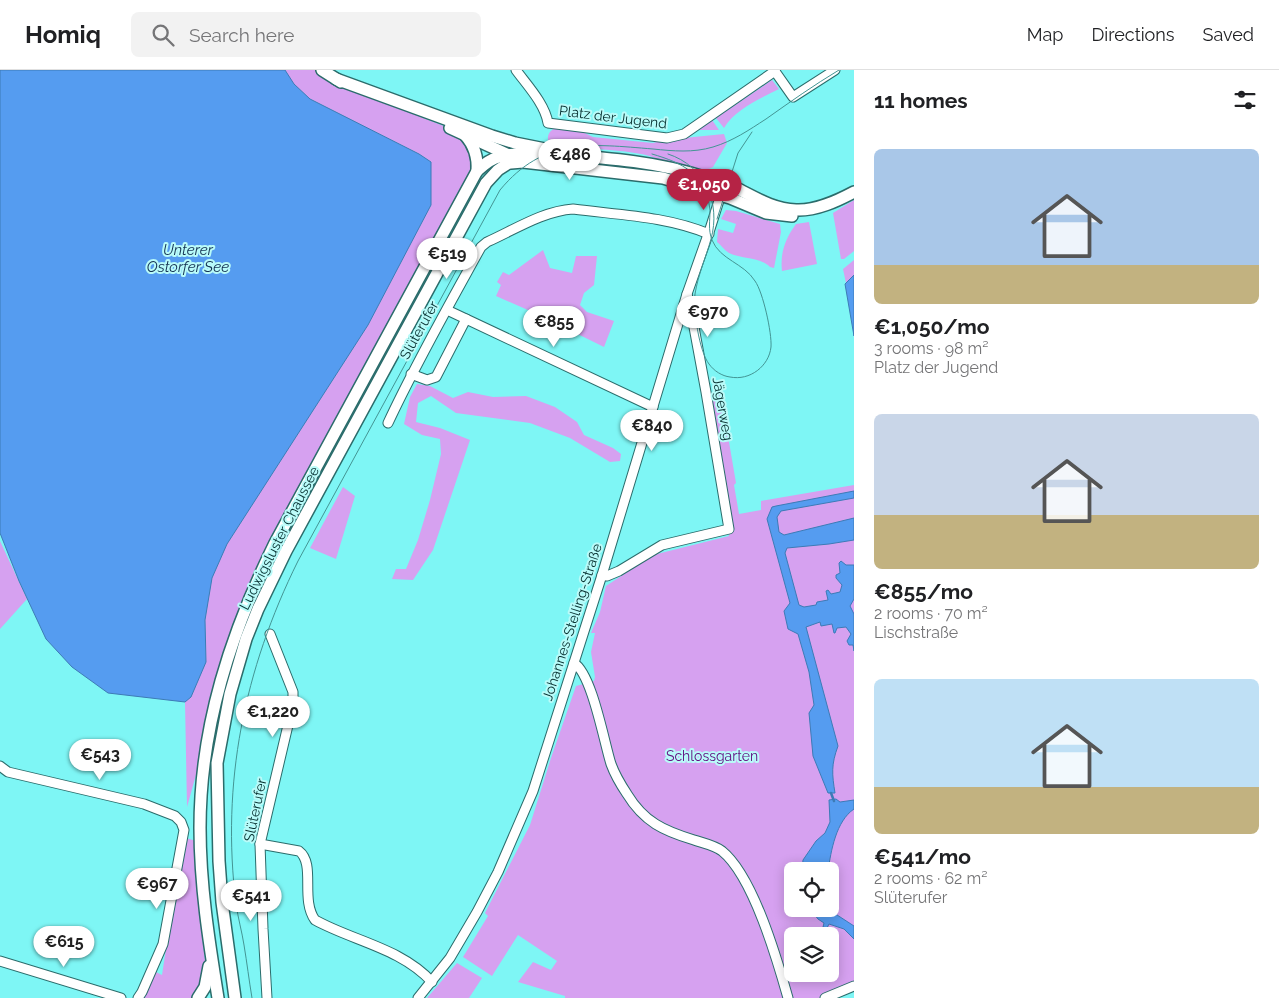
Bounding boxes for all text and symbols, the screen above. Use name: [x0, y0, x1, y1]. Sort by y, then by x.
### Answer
search box: [131, 12, 481, 57]
text: Homiq: [25, 20, 101, 49]
icon: search: [149, 21, 177, 49]
text: Search here: [189, 24, 294, 46]
text: Map: [1027, 24, 1063, 45]
text: Directions: [1091, 24, 1175, 45]
text: Saved: [1203, 24, 1254, 45]
icon: filters: [1231, 86, 1259, 114]
text: 11 homes: [874, 88, 968, 113]
street label: Platz der Jugend: [558, 102, 668, 132]
pin: €486: [540, 138, 600, 181]
text: €486: [549, 145, 591, 164]
pin: €1,050: [663, 168, 745, 211]
text: €1,050: [678, 175, 730, 194]
icon: home: [1022, 181, 1112, 271]
pin: €519: [417, 238, 477, 280]
water label: Unterer Ostorfer See: [147, 241, 229, 276]
text: €519: [428, 244, 466, 263]
pin: €970: [678, 296, 738, 338]
street label: Slüterufer: [396, 298, 442, 362]
text: €970: [688, 302, 729, 321]
pin: €855: [524, 306, 584, 348]
text: €855: [534, 312, 574, 331]
text: €1,050/mo: [874, 314, 989, 339]
text: 3 rooms · 98 m²: [874, 339, 989, 358]
text: Platz der Jugend: [874, 358, 998, 377]
street label: Jägerweg: [710, 376, 736, 442]
pin: €840: [622, 410, 682, 452]
text: €840: [631, 416, 673, 435]
icon: home: [1022, 446, 1112, 536]
street label: Ludwigsluster Chaussee: [236, 464, 322, 612]
street label: Johannes-Stelling-Straße: [539, 542, 605, 702]
text: €855/mo: [874, 579, 973, 604]
text: 2 rooms · 70 m²: [874, 604, 988, 623]
text: Lischstraße: [874, 623, 958, 642]
pin: €1,220: [232, 696, 314, 738]
text: €1,220: [247, 702, 299, 721]
icon: home: [1022, 711, 1112, 801]
pin: €543: [70, 738, 130, 781]
text: €543: [80, 745, 120, 764]
park label: Schlossgarten: [666, 748, 758, 764]
street label: Slüterufer: [241, 777, 270, 843]
text: €541/mo: [874, 844, 971, 869]
map controls: [784, 862, 839, 982]
button: locate: [784, 862, 839, 917]
pin: €967: [127, 868, 187, 910]
text: 2 rooms · 62 m²: [874, 869, 987, 888]
text: €967: [137, 874, 177, 893]
pin: €541: [221, 880, 281, 922]
text: €541: [232, 886, 270, 905]
text: Slüterufer: [874, 888, 947, 907]
pin: €615: [34, 926, 94, 968]
button: layers: [784, 927, 839, 982]
text: €615: [44, 932, 84, 951]

